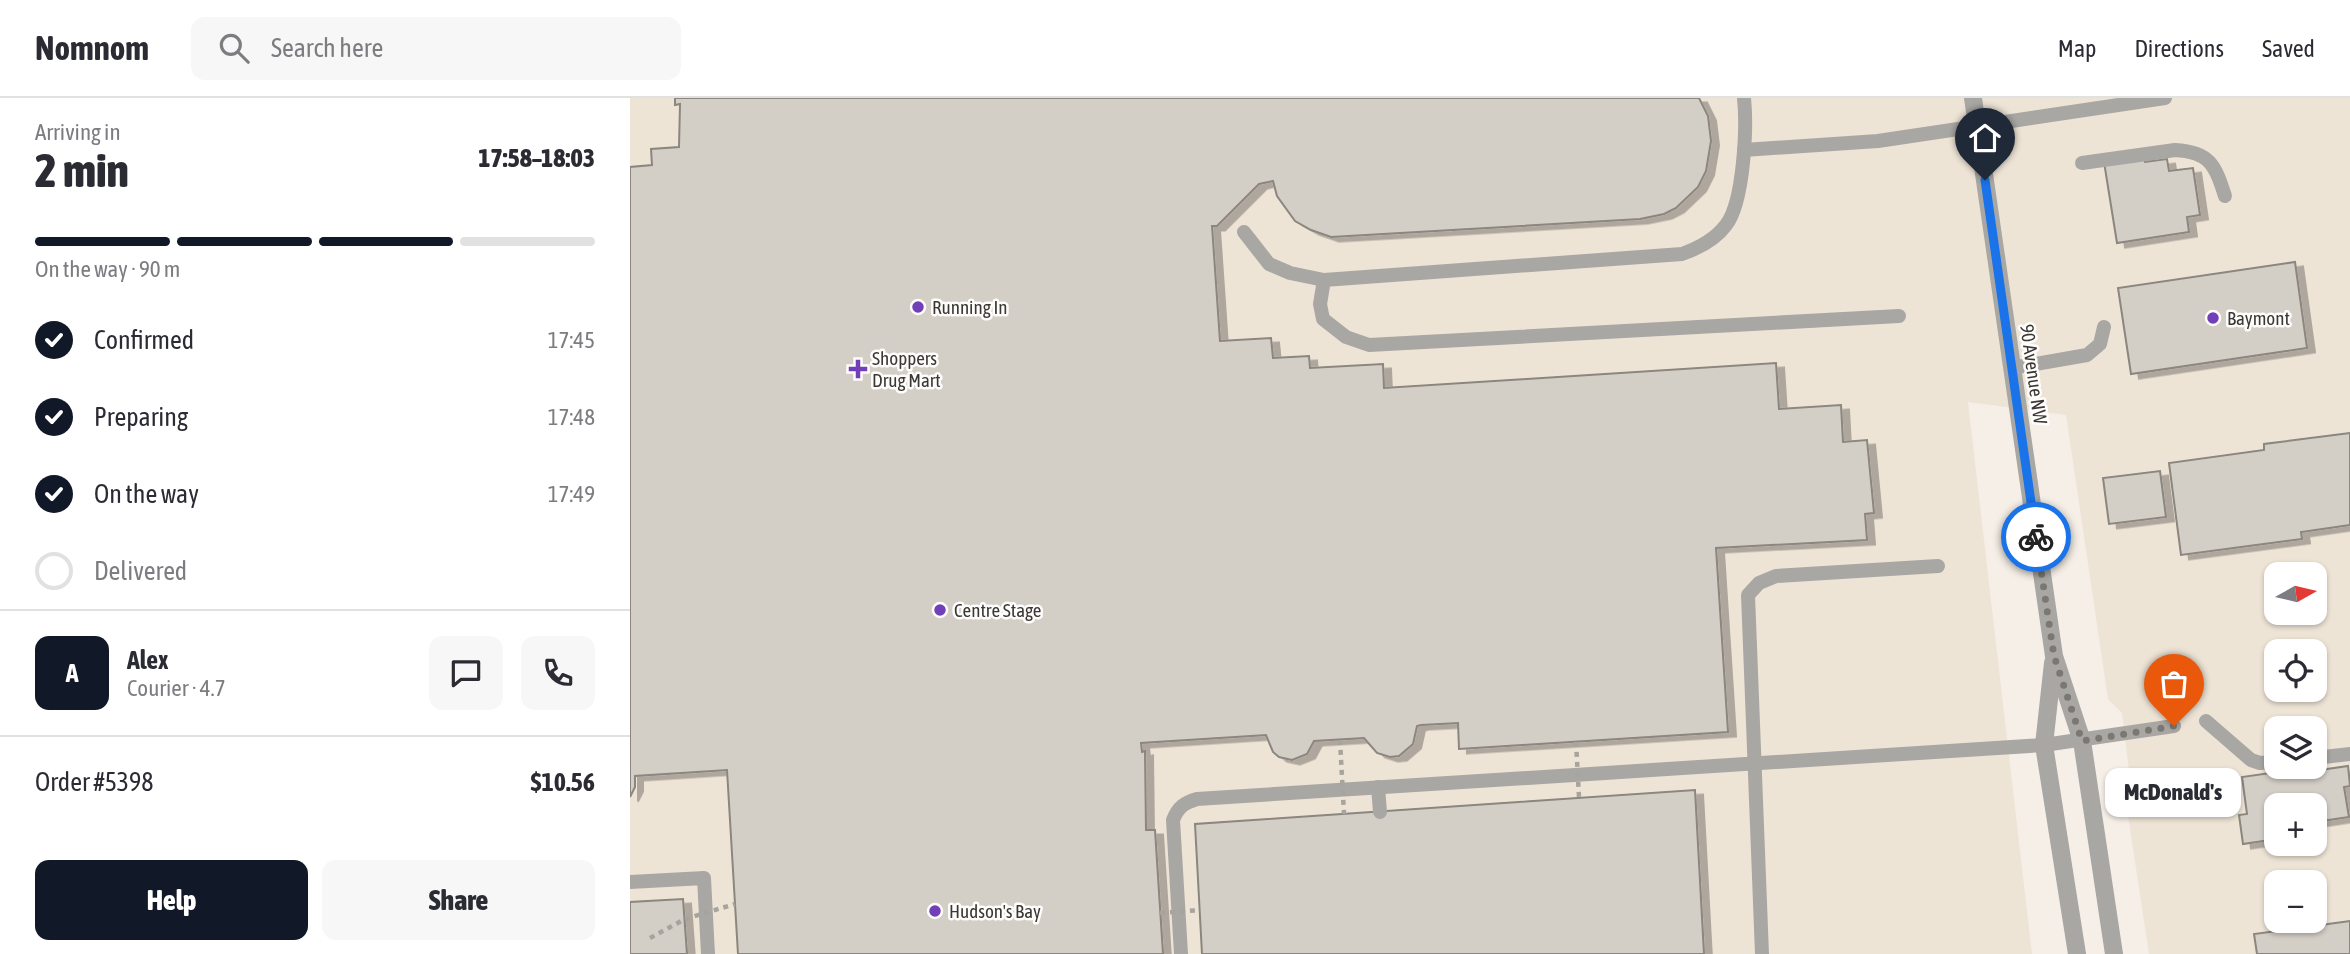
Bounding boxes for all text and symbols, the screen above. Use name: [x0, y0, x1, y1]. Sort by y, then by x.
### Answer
search box: [191, 17, 681, 80]
text: Nomnom: [35, 29, 149, 67]
icon: search: [215, 29, 253, 67]
text: Search here: [271, 33, 383, 63]
text: Map: [2058, 35, 2096, 62]
text: Directions: [2134, 35, 2224, 62]
text: Saved: [2262, 35, 2315, 62]
pin: [1955, 108, 2015, 180]
text: Arriving in: [35, 119, 121, 145]
icon: home: [1966, 119, 2004, 157]
text: 17:58–18:03: [478, 143, 595, 173]
text: 2 min: [35, 144, 129, 197]
text: On the way · 90 m: [35, 256, 180, 282]
place label: Running In: [932, 296, 1008, 318]
marker: Running In: [910, 299, 926, 315]
place label: Baymont: [2227, 307, 2290, 329]
marker: Baymont: [2205, 310, 2221, 326]
icon: check: [35, 321, 73, 359]
street label: 90 Avenue NW: [2016, 323, 2052, 426]
text: Confirmed: [94, 325, 194, 355]
text: 17:45: [548, 327, 595, 353]
place label: Shoppers Drug Mart: [872, 347, 941, 391]
marker: Shoppers Drug Mart: [850, 361, 866, 377]
icon: check: [35, 398, 73, 436]
text: Preparing: [94, 402, 188, 432]
text: 17:48: [548, 404, 595, 430]
icon: check: [35, 475, 73, 513]
text: On the way: [94, 479, 199, 509]
text: 17:49: [548, 481, 595, 507]
courier: [2001, 502, 2071, 572]
icon: bike: [2017, 518, 2055, 556]
text: Delivered: [94, 556, 187, 586]
north arrow: [2264, 562, 2328, 625]
map controls: [2264, 562, 2327, 933]
place label: Centre Stage: [954, 599, 1041, 621]
marker: Centre Stage: [932, 602, 948, 618]
button: chat: [429, 636, 503, 710]
button: phone: [521, 636, 595, 710]
button: locate: [2264, 639, 2327, 702]
text: Alex: [127, 645, 168, 675]
pin: [2144, 654, 2204, 726]
text: A: [66, 658, 78, 688]
icon: bag: [2155, 665, 2193, 703]
text: Courier · 4.7: [127, 675, 226, 701]
button: layers: [2264, 716, 2327, 779]
text: Order #5398: [35, 767, 154, 797]
text: $10.56: [531, 767, 595, 797]
callout: McDonald's: [2106, 768, 2242, 817]
text: McDonald's: [2124, 779, 2222, 805]
button: +: [2264, 793, 2327, 856]
button: Help: [35, 860, 308, 940]
button: Share: [322, 860, 595, 940]
button: −: [2264, 870, 2327, 933]
place label: Hudson's Bay: [949, 900, 1041, 922]
marker: Hudson's Bay: [927, 903, 943, 919]

